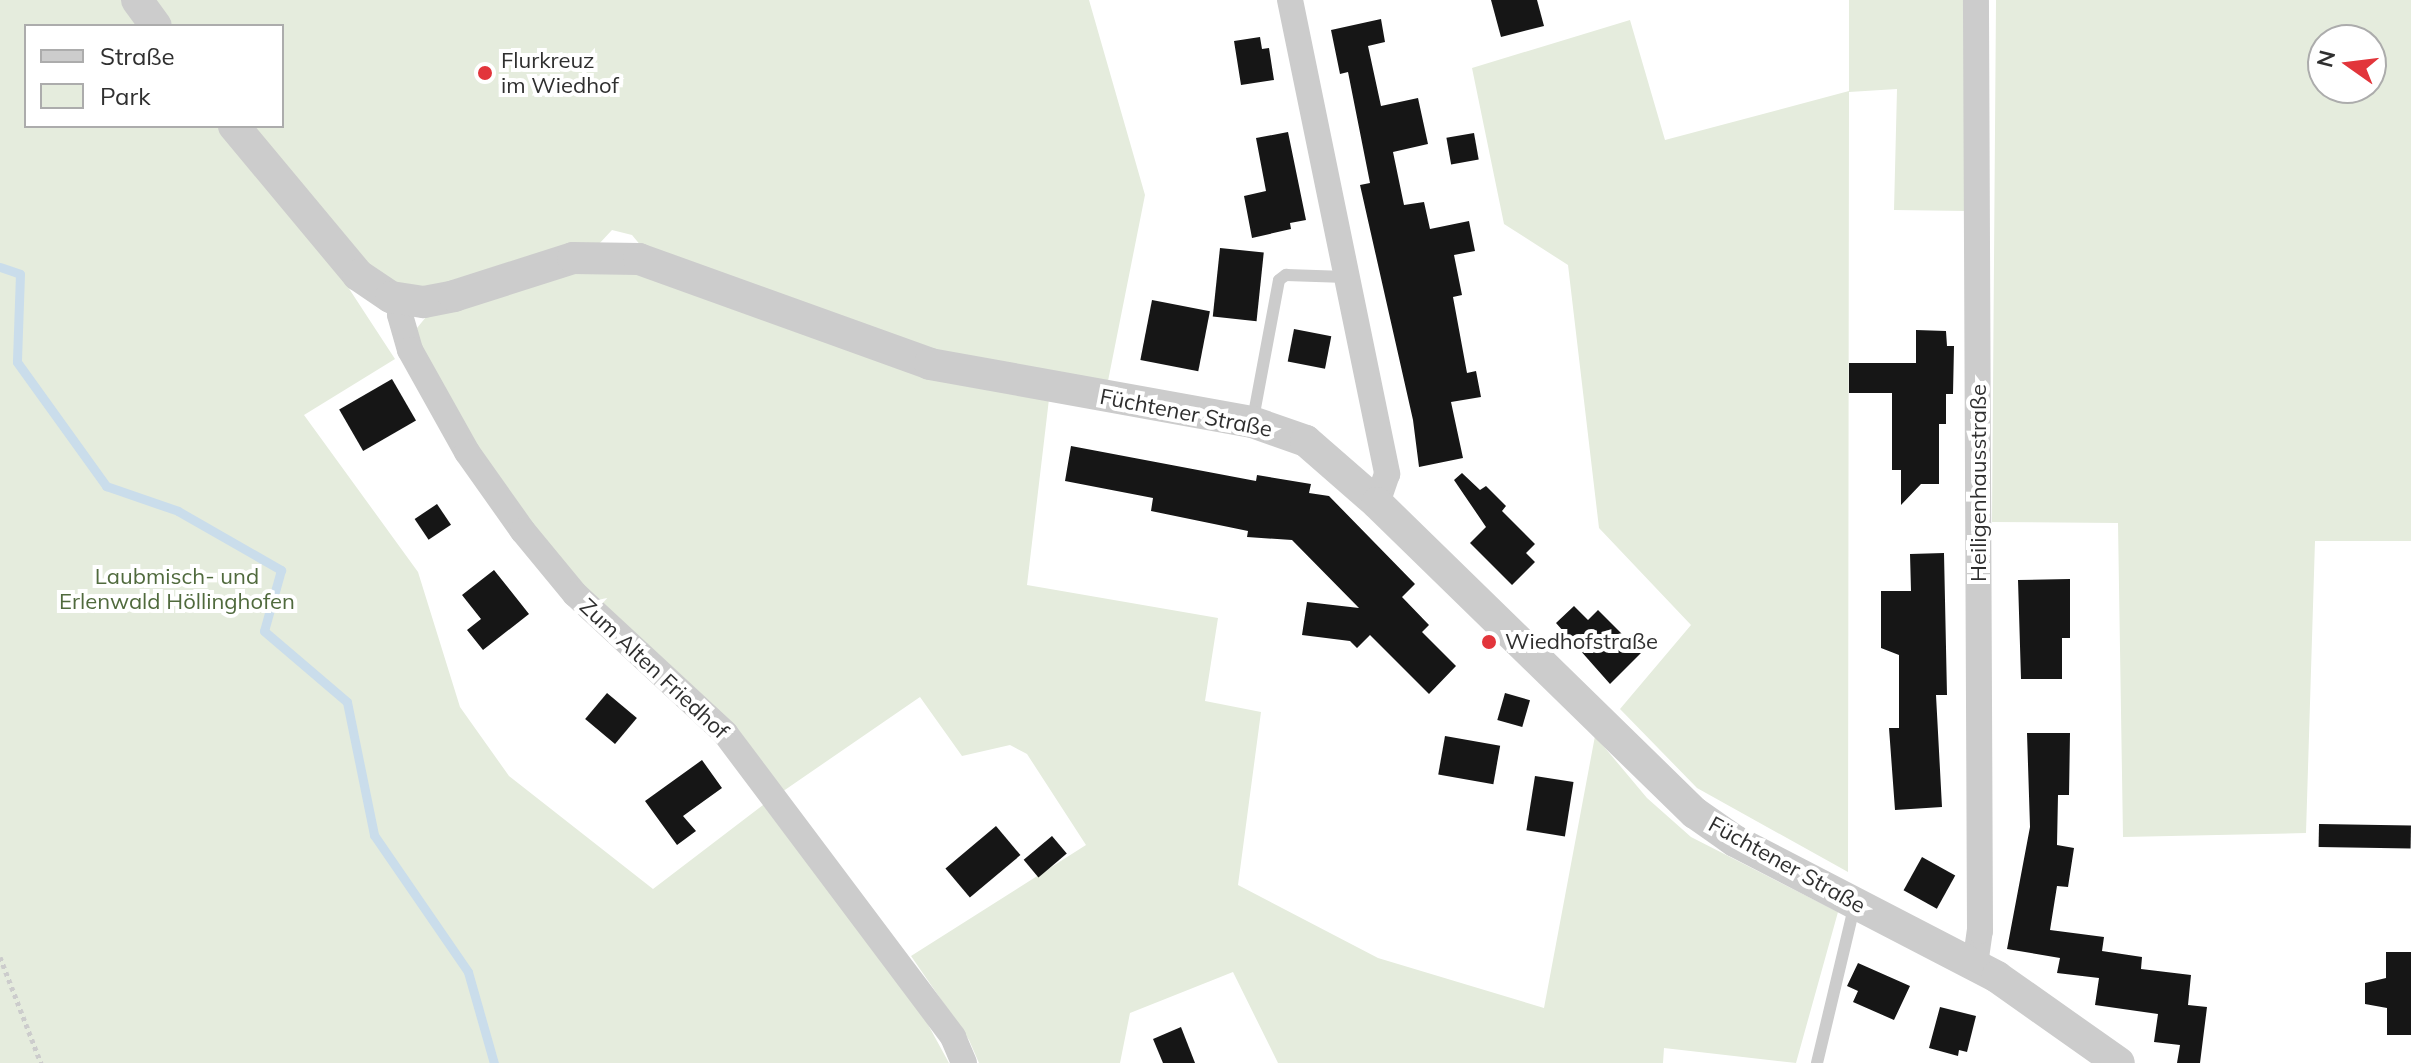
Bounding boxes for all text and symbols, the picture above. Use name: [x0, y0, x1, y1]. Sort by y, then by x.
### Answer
legend: [24, 24, 284, 128]
north arrow: [2307, 24, 2387, 104]
text: Straße: [100, 41, 175, 71]
place label: Flurkreuz im Wiedhof: [501, 47, 619, 98]
text: N: [2310, 47, 2341, 70]
marker: Flurkreuz im Wiedhof: [476, 64, 494, 82]
text: Park: [100, 81, 151, 111]
street label: Füchtener Straße: [1098, 383, 1274, 443]
street label: Heiligenhausstraße: [1966, 384, 1992, 582]
park label: Laubmisch- und Erlenwald Höllinghofen: [59, 563, 295, 614]
street label: Zum Alten Friedhof: [574, 593, 734, 745]
place label: Wiedhofstraße: [1505, 629, 1658, 655]
marker: Wiedhofstraße: [1480, 633, 1498, 651]
street label: Füchtener Straße: [1704, 811, 1870, 919]

